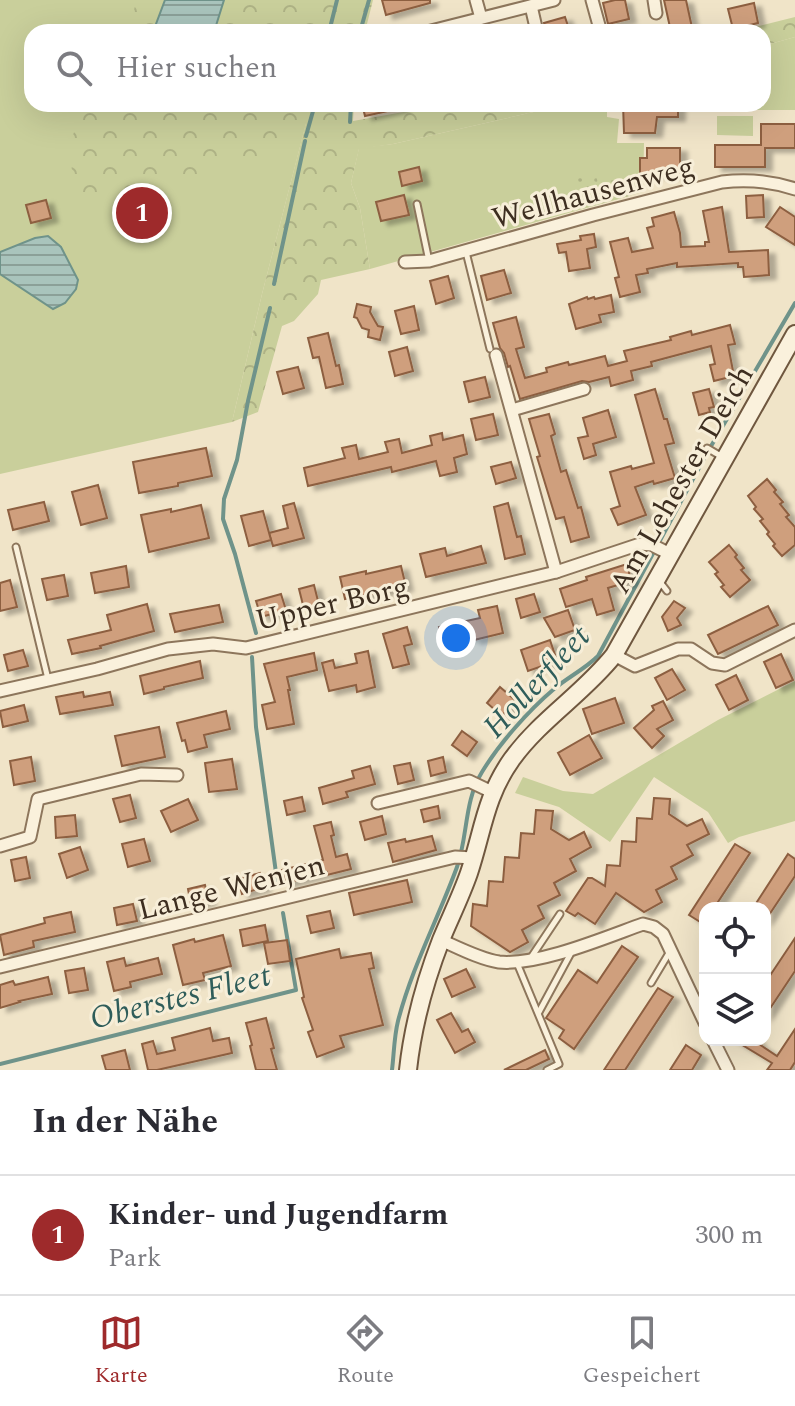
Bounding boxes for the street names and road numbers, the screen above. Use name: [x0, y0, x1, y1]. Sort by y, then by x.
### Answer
street label: Wellhausenweg: [487, 144, 700, 242]
street label: Am Lehester Deich: [598, 357, 766, 602]
street label: Upper Borg: [251, 564, 414, 644]
street label: Lange Wenjen: [133, 843, 330, 933]

